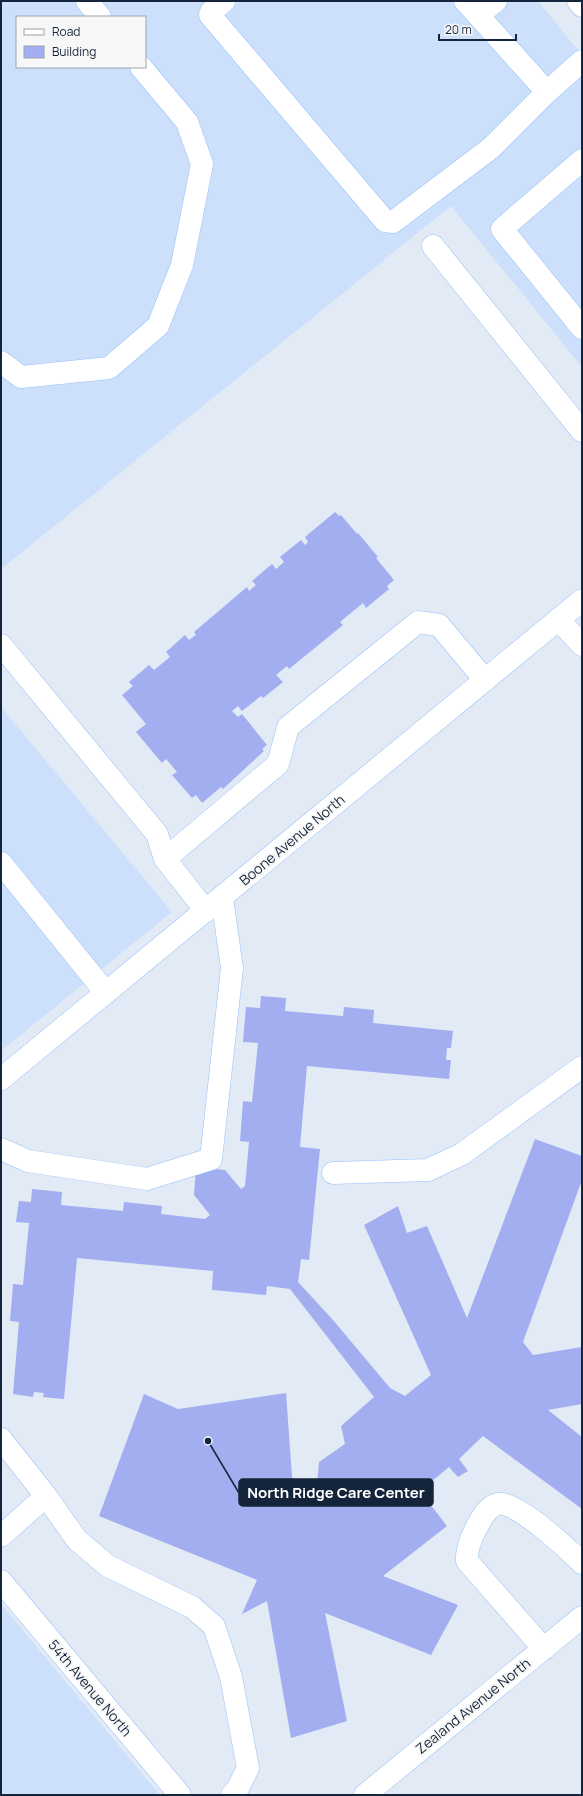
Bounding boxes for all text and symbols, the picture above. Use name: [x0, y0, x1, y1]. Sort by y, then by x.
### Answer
legend: [16, 16, 146, 68]
scale bar: [439, 16, 516, 42]
text: 20 m: [445, 21, 472, 38]
text: Road: [52, 23, 80, 40]
text: Building: [52, 43, 96, 60]
street label: Boone Avenue North: [235, 790, 348, 889]
callout: North Ridge Care Center: [239, 1479, 433, 1506]
text: North Ridge Care Center: [247, 1482, 425, 1503]
street label: 54th Avenue North: [44, 1635, 136, 1740]
street label: Zealand Avenue North: [411, 1653, 534, 1758]

